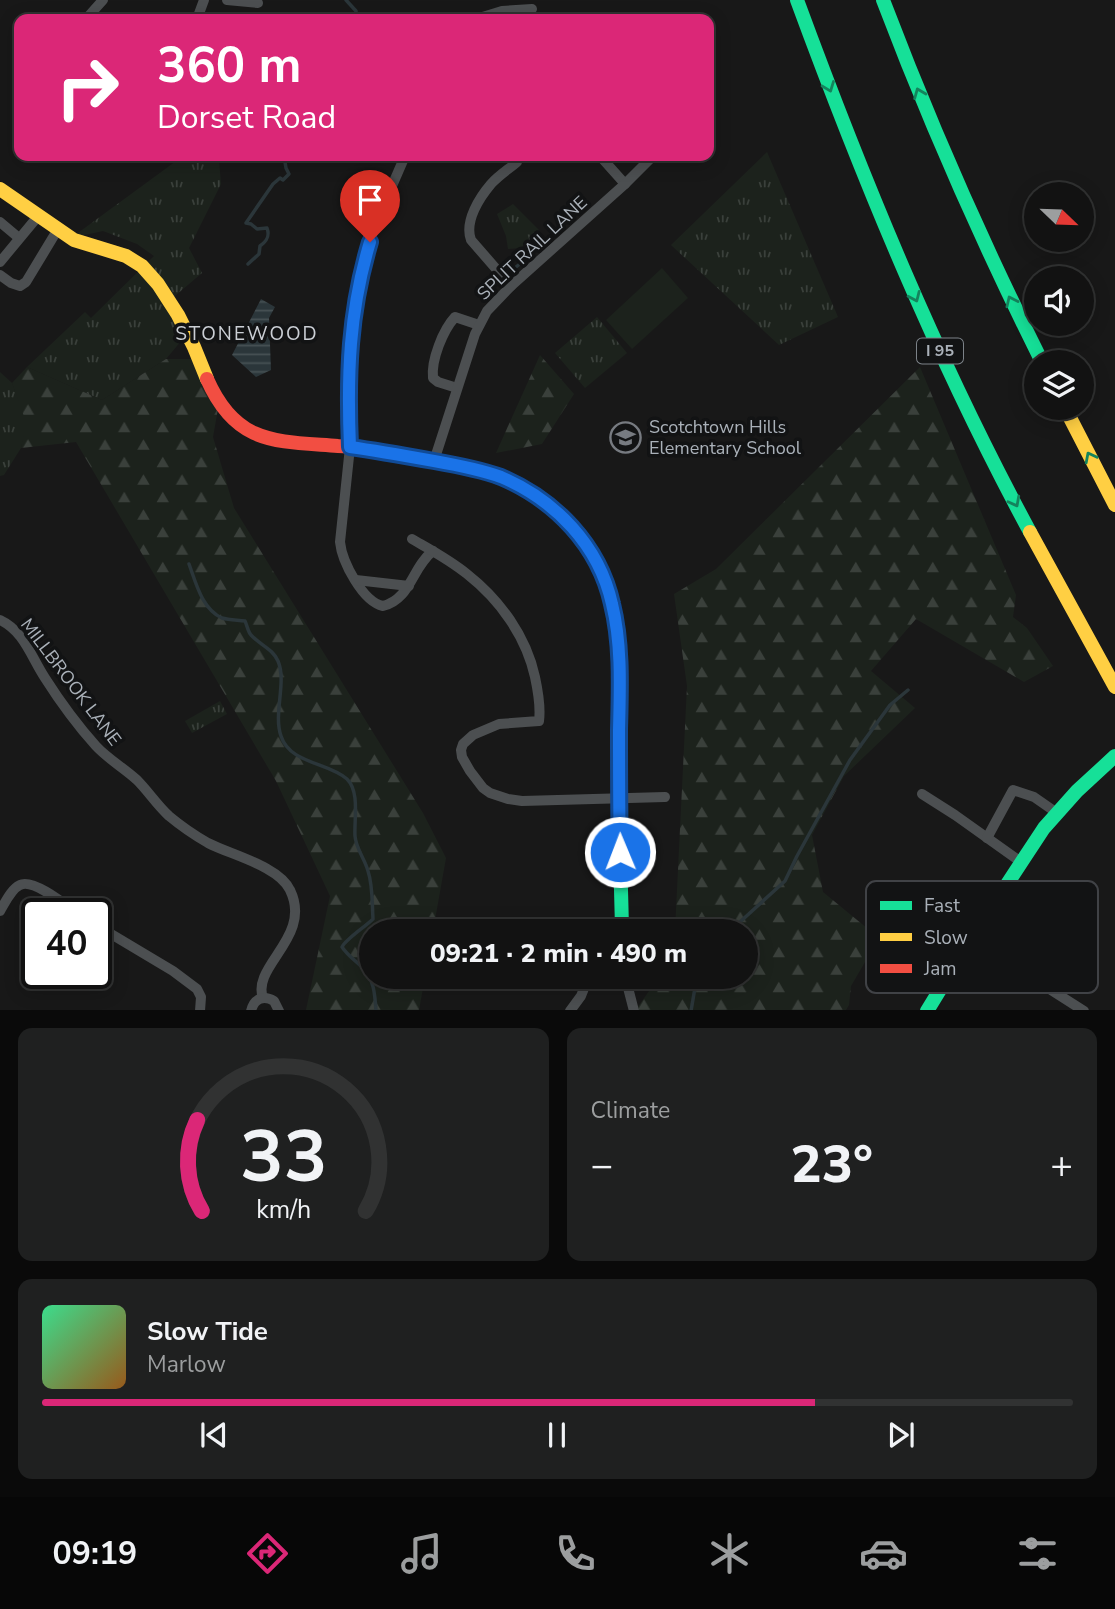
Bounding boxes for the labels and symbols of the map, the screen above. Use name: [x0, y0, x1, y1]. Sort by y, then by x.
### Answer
one-way arrow: [821, 81, 835, 93]
one-way arrow: [914, 88, 928, 100]
pin: [340, 170, 400, 242]
north arrow: [1024, 182, 1094, 252]
street label: SPLIT RAIL LANE: [472, 191, 592, 305]
one-way arrow: [907, 290, 921, 303]
one-way arrow: [1005, 296, 1019, 308]
district label: STONEWOOD: [175, 321, 319, 347]
road number: I 95: [917, 338, 963, 364]
place label: Scotchtown Hills Elementary School: [649, 415, 802, 460]
school or university icon: Scotchtown Hills Elementary School: [609, 420, 643, 454]
one-way arrow: [1084, 451, 1098, 464]
one-way arrow: [1006, 495, 1020, 507]
street label: MILLBROOK LANE: [15, 613, 127, 751]
position arrow: [583, 815, 657, 889]
legend: [866, 881, 1098, 993]
text: Fast: [924, 893, 960, 919]
speed limit sign: 40: [21, 898, 112, 989]
text: Slow: [924, 925, 968, 951]
text: Jam: [923, 956, 957, 982]

